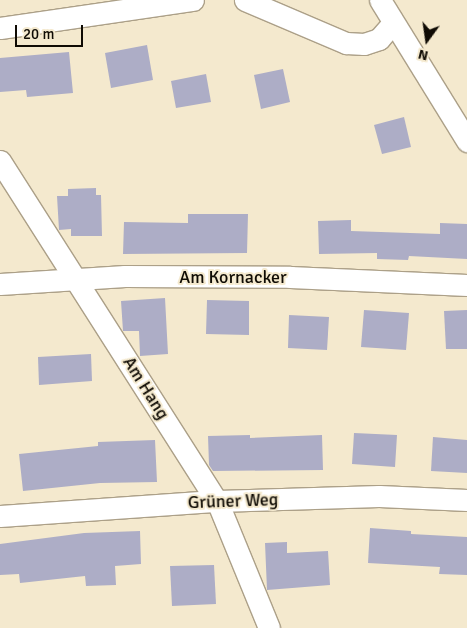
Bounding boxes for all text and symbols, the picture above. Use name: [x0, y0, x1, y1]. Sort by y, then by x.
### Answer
scale bar: [18, 15, 85, 47]
north arrow: [402, 15, 452, 65]
text: 20 m: [23, 25, 54, 43]
text: N: [416, 46, 430, 64]
street label: Am Kornacker: [179, 266, 287, 288]
street label: Am Hang: [118, 353, 174, 423]
street label: Grüner Weg: [187, 489, 279, 513]

